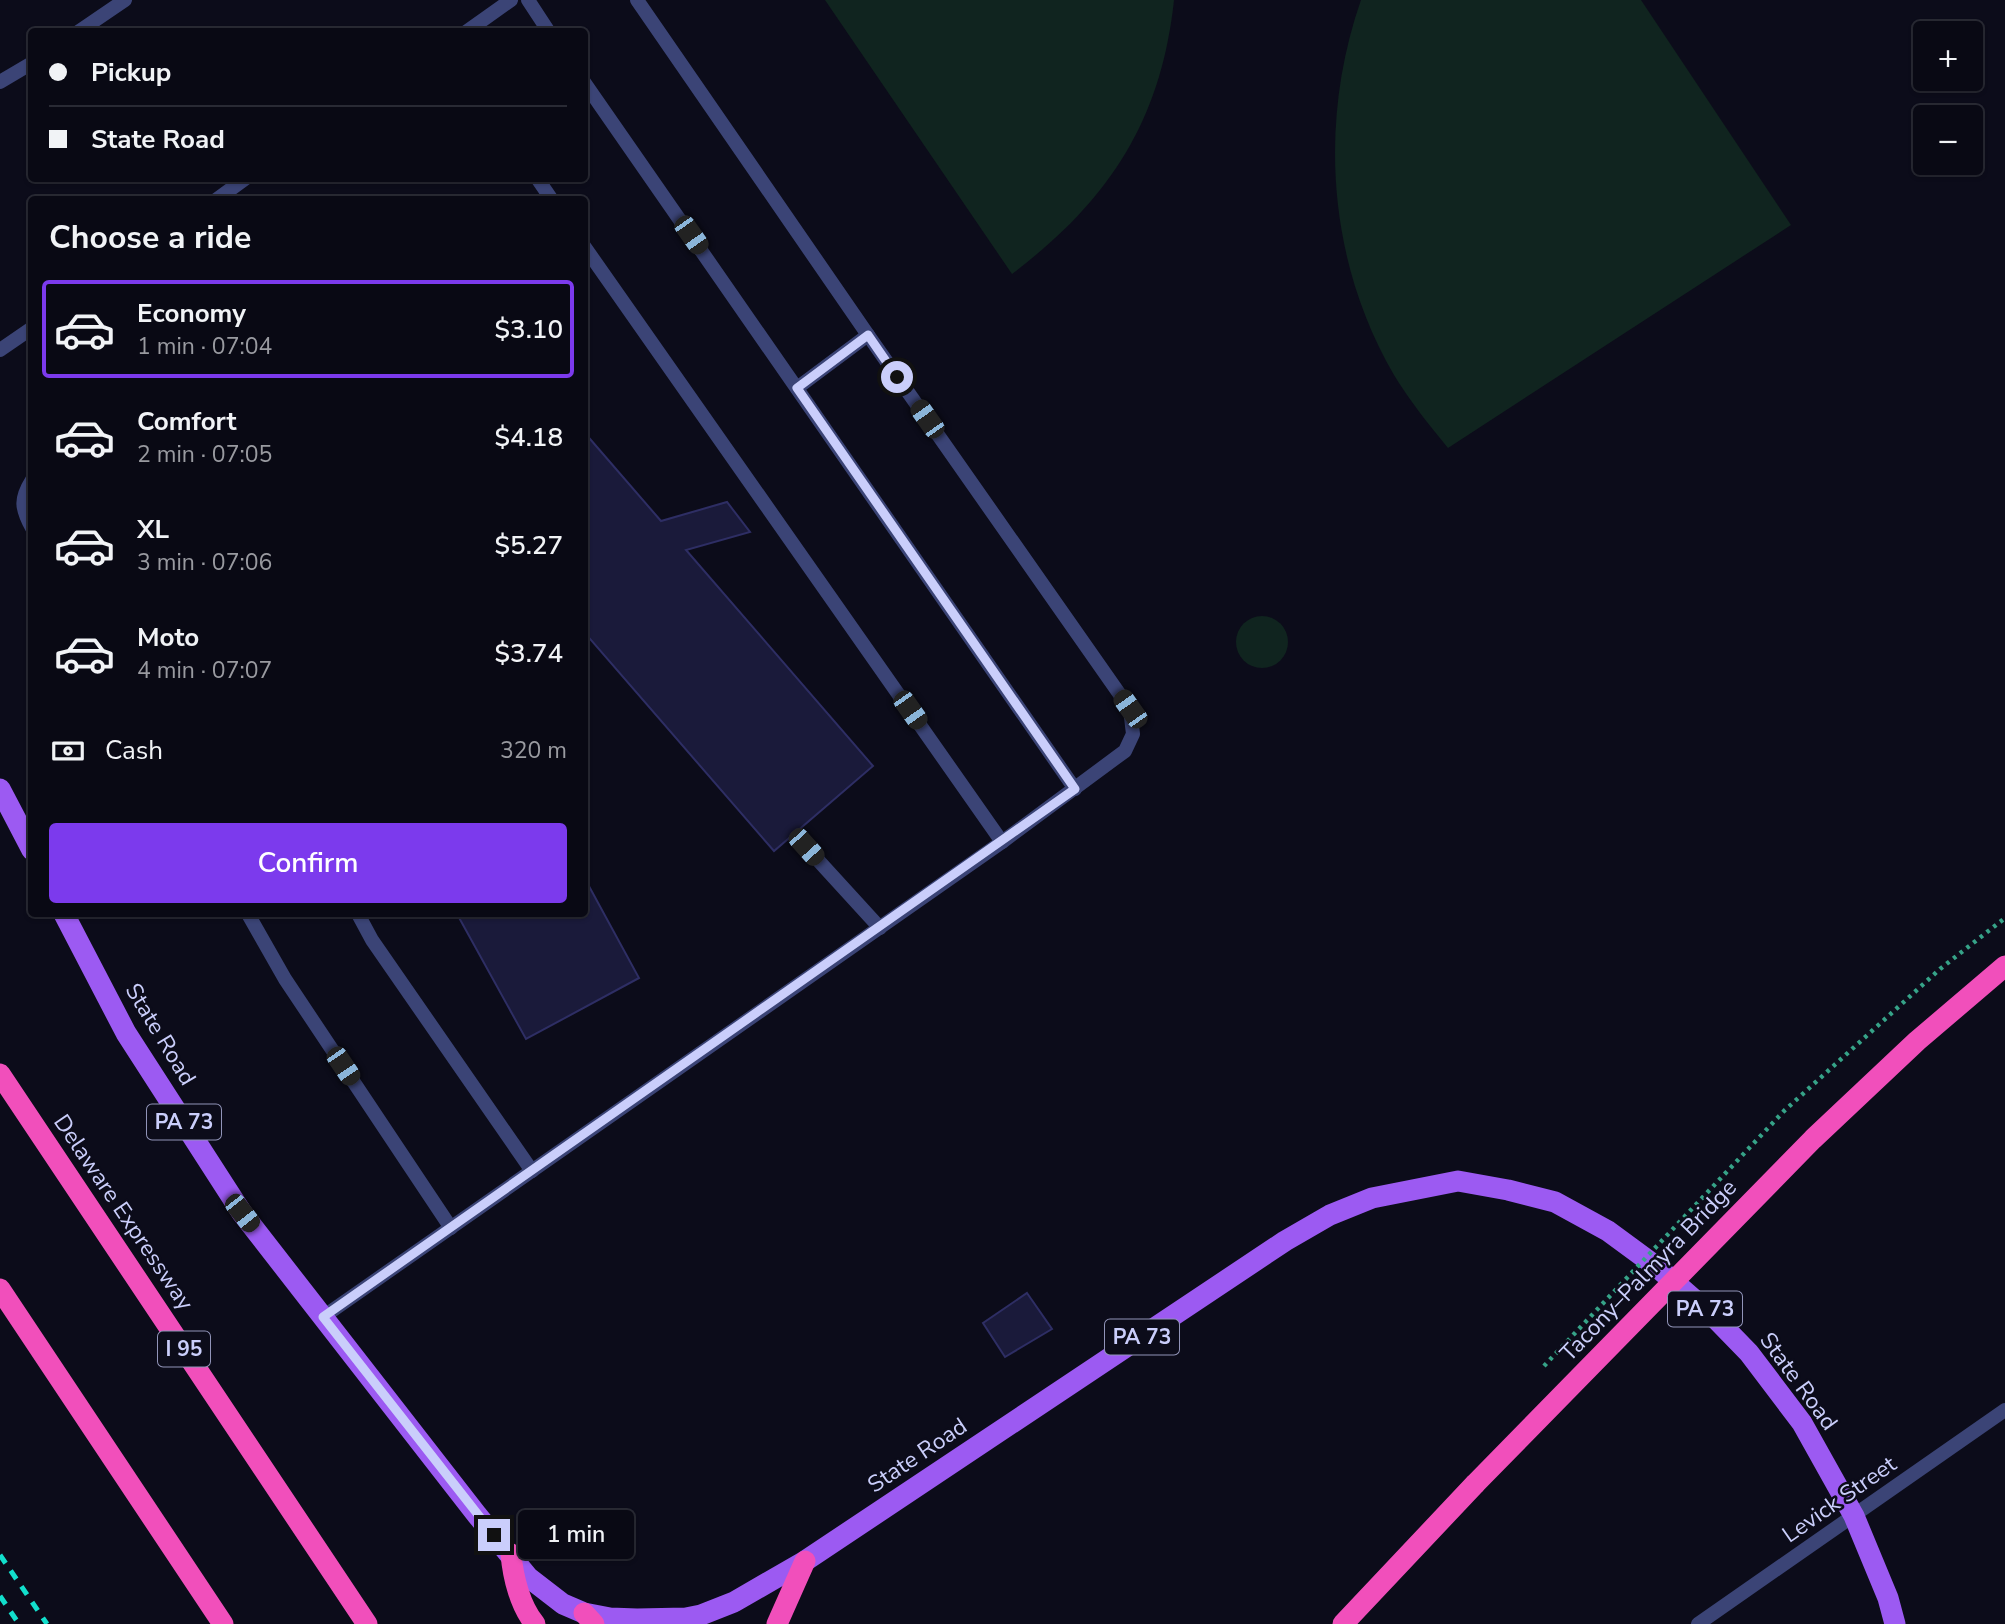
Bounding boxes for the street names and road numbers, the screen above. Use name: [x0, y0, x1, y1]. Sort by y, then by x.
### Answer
street label: State Road: [118, 977, 203, 1091]
road number: PA 73: [147, 1104, 221, 1140]
street label: Delaware Expressway: [46, 1108, 201, 1316]
street label: Tacony–Palmyra Bridge: [1553, 1172, 1744, 1368]
road number: PA 73: [1668, 1292, 1742, 1326]
road number: PA 73: [1105, 1320, 1179, 1354]
street label: State Road: [1753, 1326, 1845, 1436]
road number: I 95: [158, 1332, 210, 1366]
street label: State Road: [861, 1411, 973, 1500]
street label: Levick Street: [1776, 1448, 1903, 1550]

